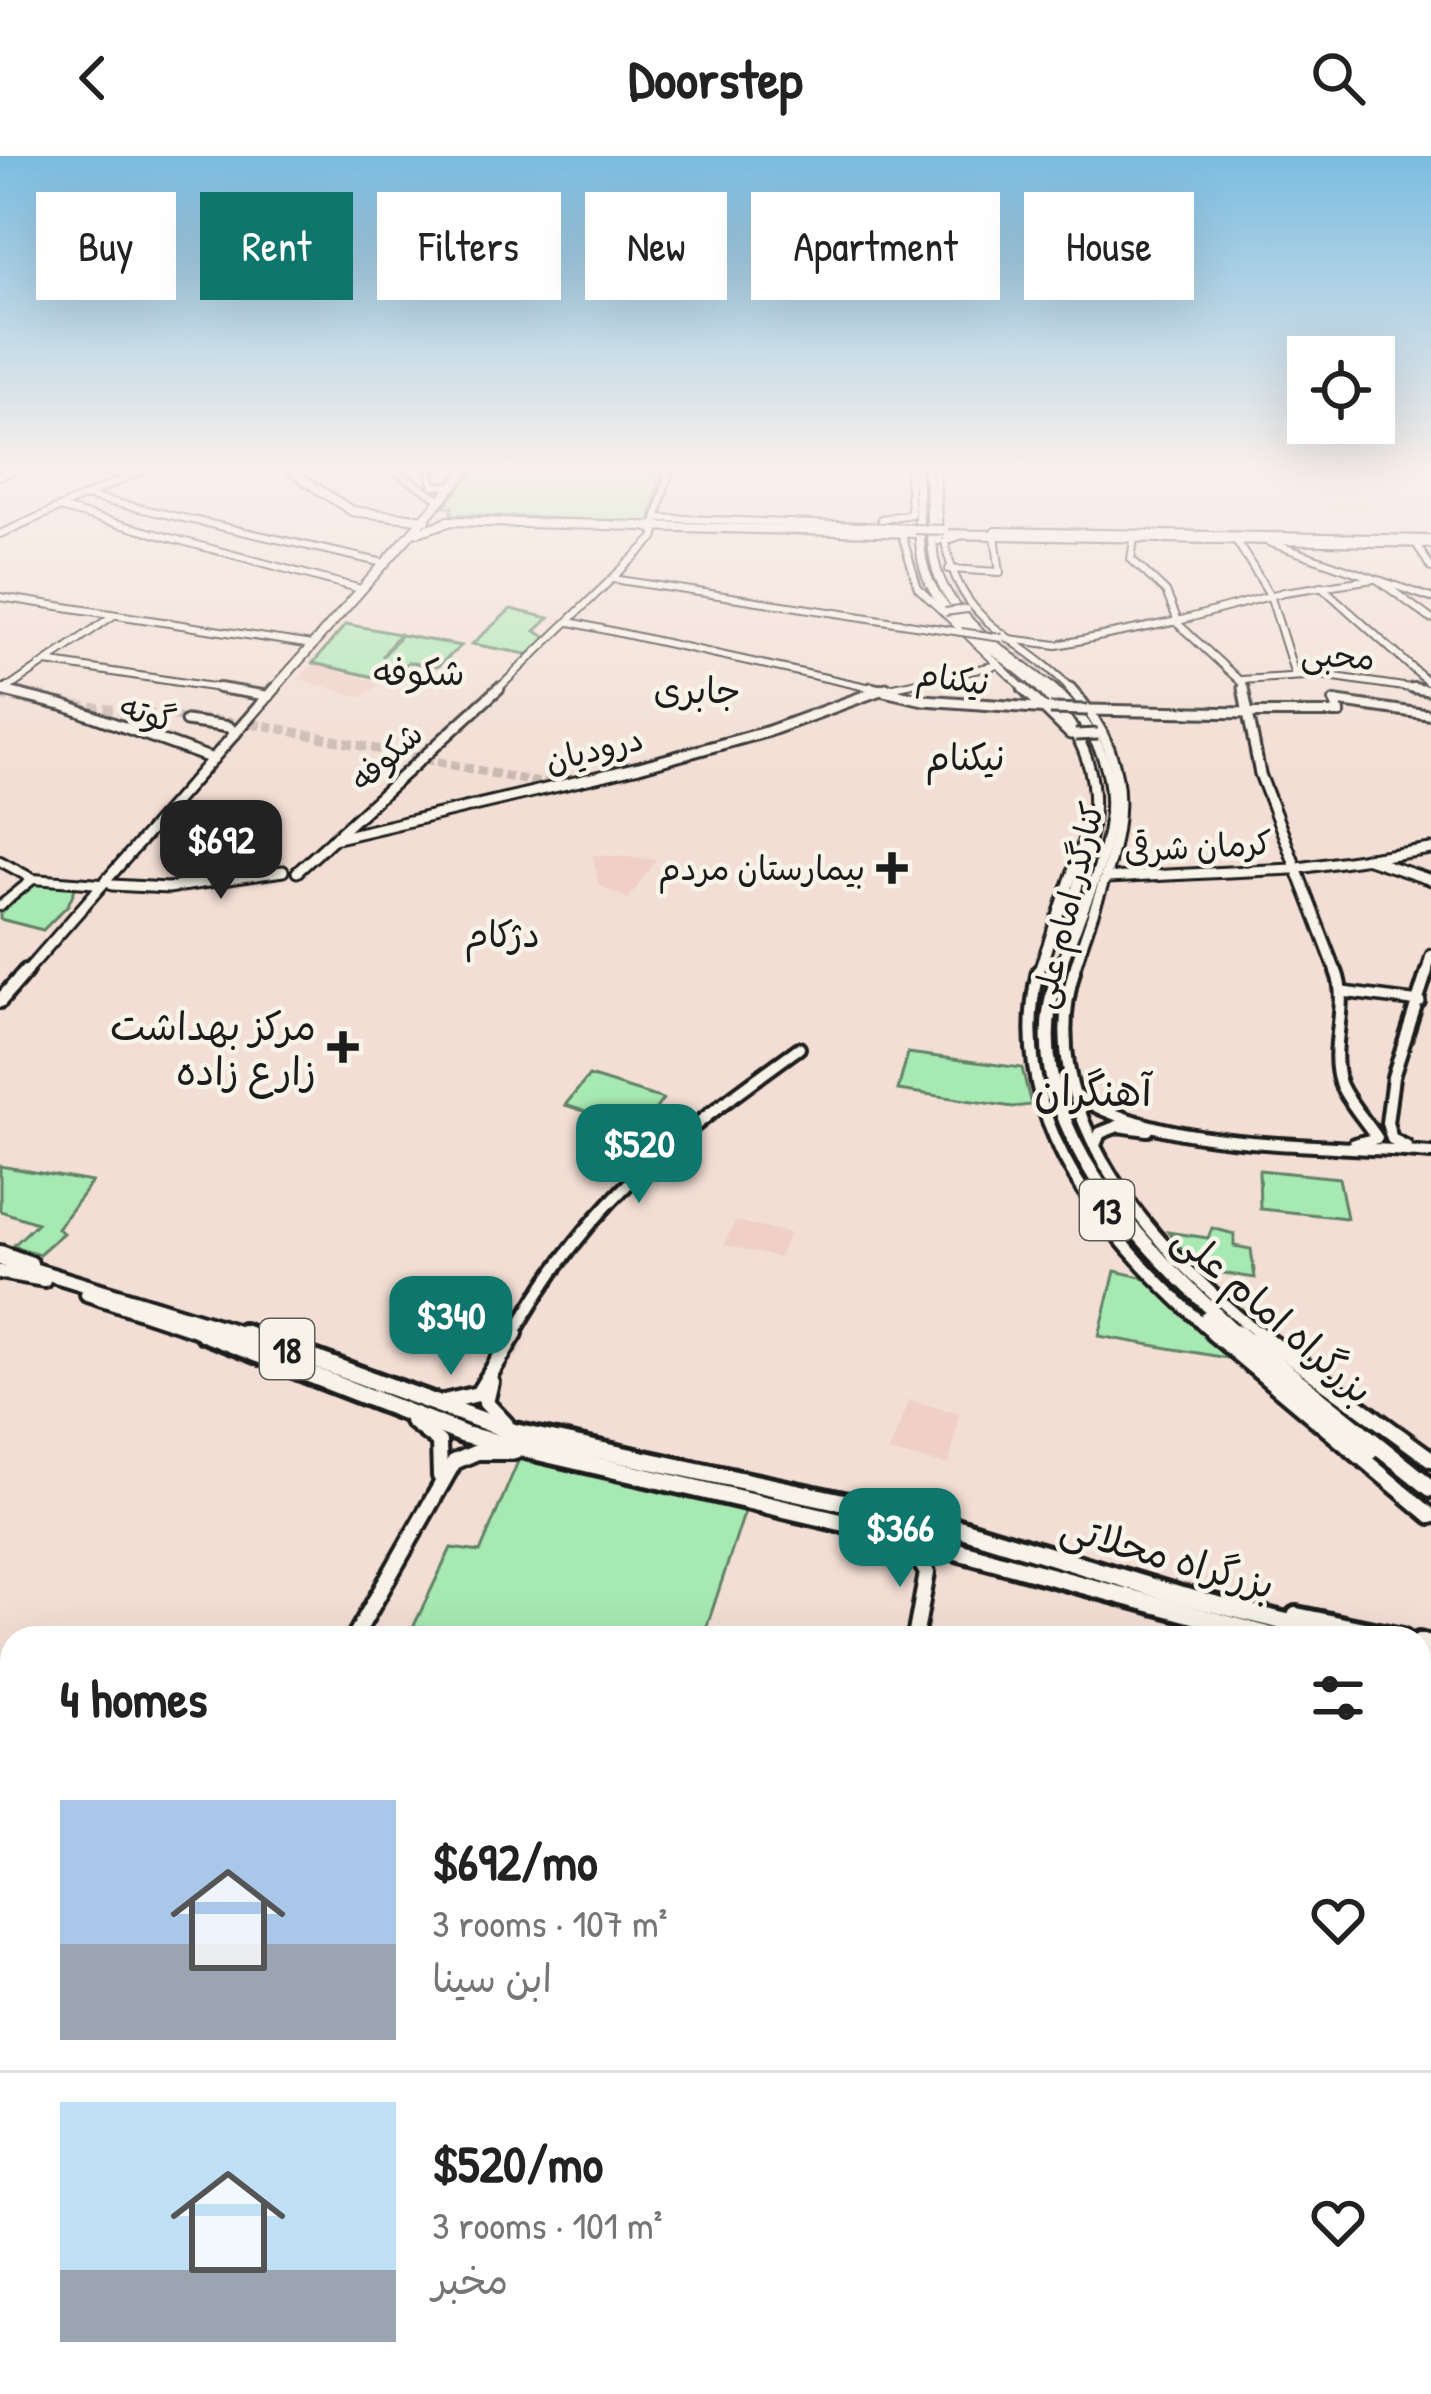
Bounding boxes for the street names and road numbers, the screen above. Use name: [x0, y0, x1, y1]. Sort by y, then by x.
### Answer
street label: محبی: [1300, 630, 1376, 680]
street label: نیکنام: [913, 651, 992, 709]
street label: گوته: [115, 683, 181, 743]
street label: شکوفه: [340, 712, 432, 800]
street label: درودیان: [540, 716, 648, 782]
street label: کنارگذر امام علی: [1020, 797, 1118, 1014]
street label: کرمان شرقی: [1123, 820, 1273, 872]
road number: 13: [1080, 1180, 1134, 1240]
street label: بزرگراه امام علی: [1160, 1211, 1386, 1418]
road number: 18: [260, 1319, 314, 1379]
street label: بزرگراه محلاتی: [1055, 1499, 1281, 1611]

